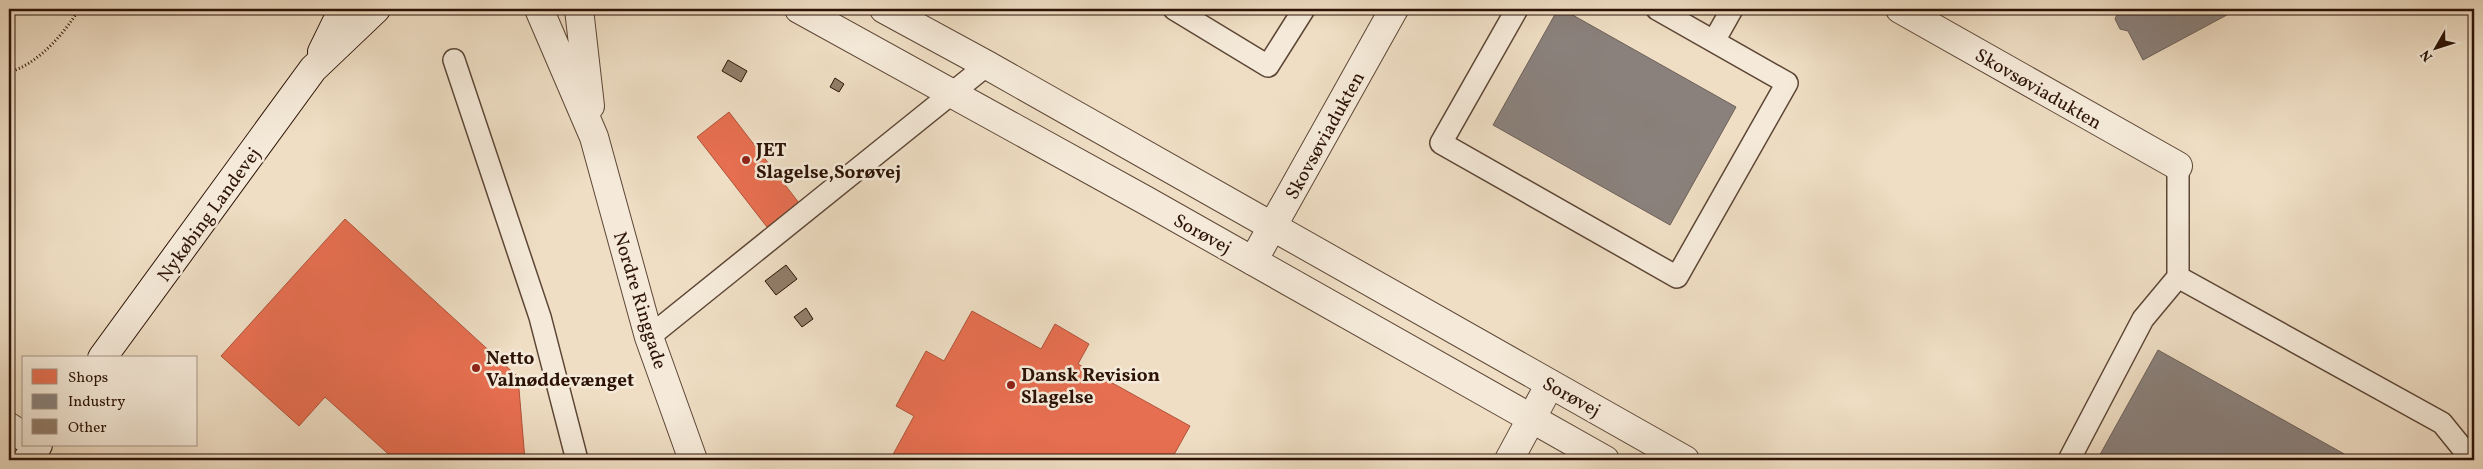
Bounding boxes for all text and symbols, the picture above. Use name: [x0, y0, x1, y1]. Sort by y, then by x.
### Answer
north arrow: [2410, 22, 2460, 72]
street label: Skovsøviadukten: [1970, 43, 2106, 137]
text: N: [2416, 45, 2438, 65]
street label: Skovsøviadukten: [1280, 67, 1372, 205]
place label: JET Slagelse,Sorøvej: [755, 138, 901, 186]
street label: Nykøbing Landevej: [152, 143, 267, 288]
marker: JET Slagelse,Sorøvej: [740, 154, 752, 166]
street label: Sorøvej: [1168, 208, 1236, 261]
street label: Nordre Ringgade: [606, 229, 672, 372]
place label: Netto Valnøddevænget: [486, 346, 634, 394]
legend: [22, 356, 198, 446]
marker: Netto Valnøddevænget: [470, 362, 482, 374]
place label: Dansk Revision Slagelse: [1021, 363, 1160, 411]
text: Shops: [68, 368, 108, 389]
street label: Sorøvej: [1537, 371, 1605, 424]
marker: Dansk Revision Slagelse: [1005, 379, 1017, 391]
text: Industry: [68, 392, 125, 413]
text: Other: [68, 418, 107, 439]

